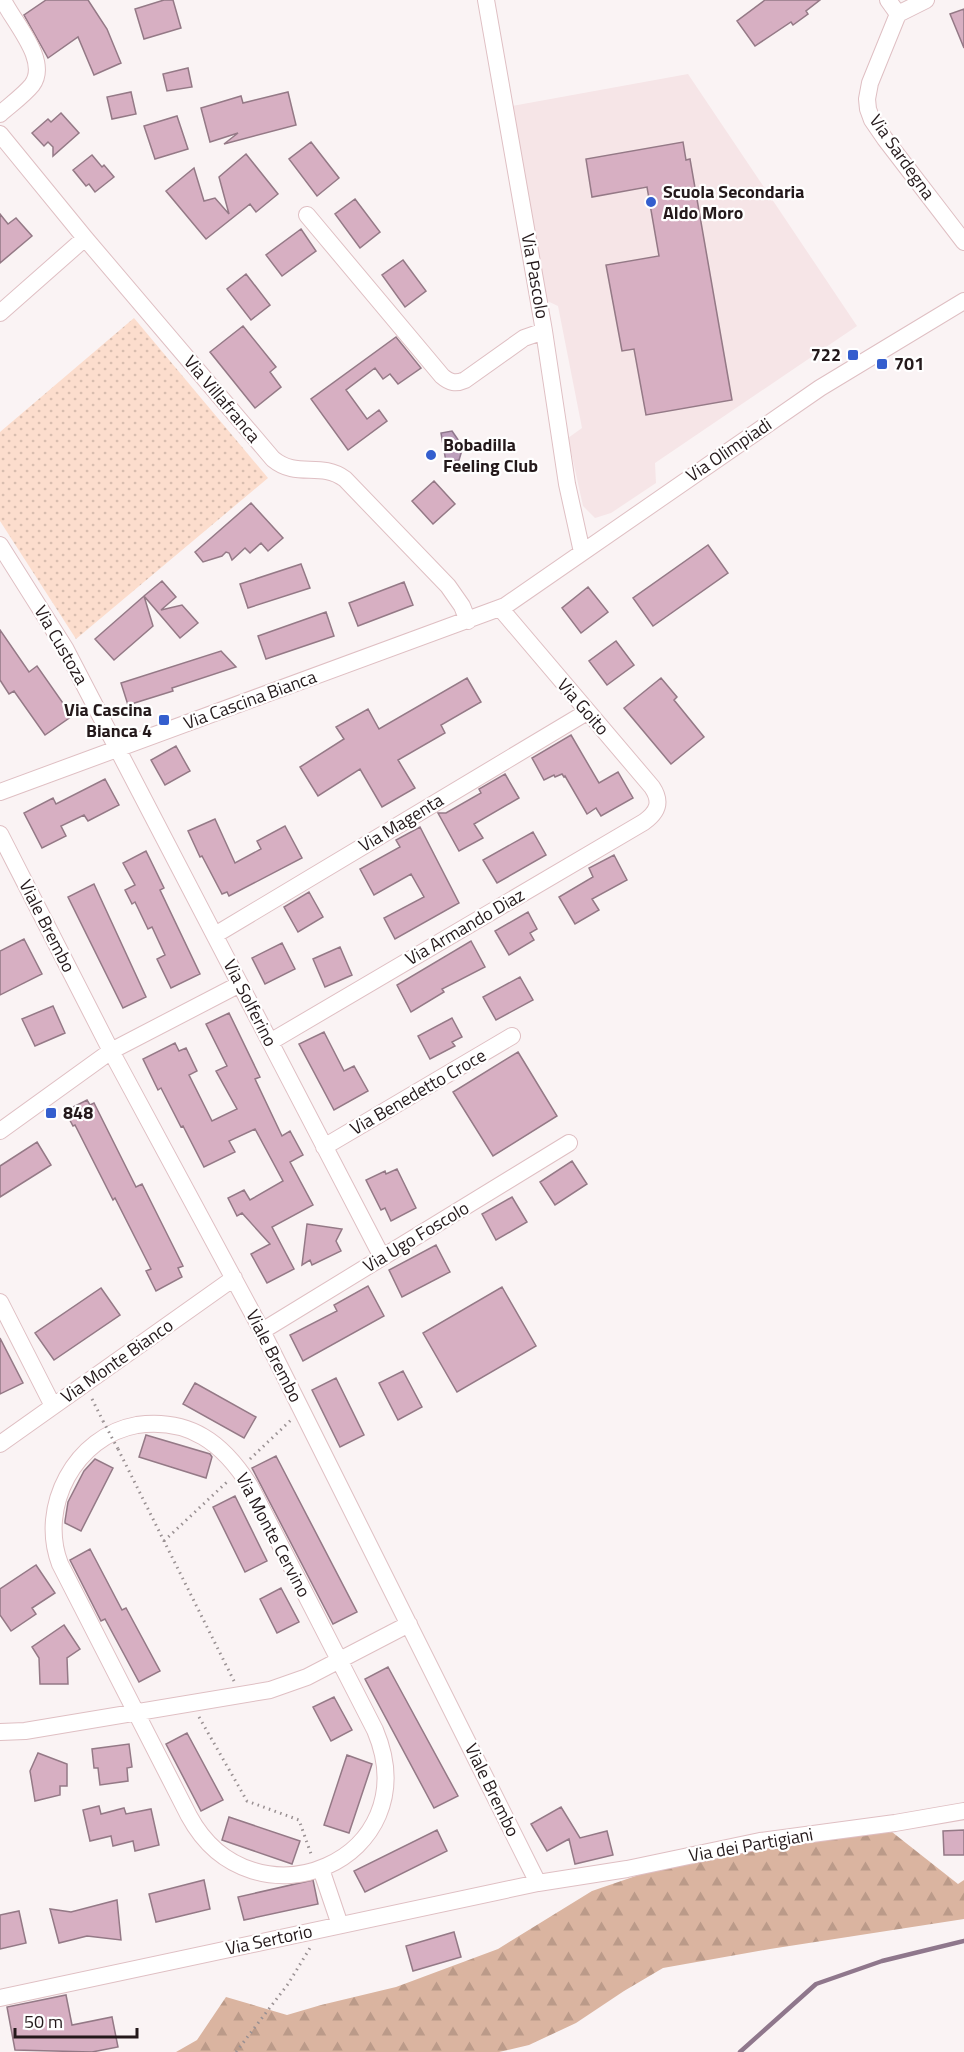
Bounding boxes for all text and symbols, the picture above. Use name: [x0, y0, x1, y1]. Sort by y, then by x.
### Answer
street label: Via Sardegna: [863, 109, 942, 205]
place label: Scuola Secondaria Aldo Moro: [663, 178, 804, 226]
marker: Scuola Secondaria Aldo Moro: [644, 195, 658, 209]
street label: Via Pascolo: [515, 231, 556, 321]
place label: 722: [811, 341, 841, 368]
marker: 722: [846, 348, 860, 362]
street label: Via Villafranca: [178, 349, 267, 448]
place label: 701: [894, 350, 924, 377]
marker: 701: [875, 357, 889, 371]
street label: Via Olimpiadi: [680, 411, 777, 488]
place label: Bobadilla Feeling Club: [443, 431, 538, 479]
marker: Bobadilla Feeling Club: [424, 448, 438, 462]
street label: Via Custoza: [28, 600, 95, 690]
street label: Via Cascina Bianca: [180, 663, 320, 736]
street label: Via Goito: [551, 672, 616, 741]
place label: Via Cascina Bianca 4: [64, 696, 152, 744]
marker: Via Cascina Bianca 4: [157, 713, 171, 727]
street label: Via Magenta: [353, 787, 448, 859]
street label: Viale Brembo: [13, 875, 82, 977]
street label: Via Armando Diaz: [400, 881, 529, 972]
street label: Via Solferino: [217, 954, 284, 1051]
street label: Via Benedetto Croce: [345, 1042, 491, 1142]
place label: 848: [63, 1099, 93, 1126]
marker: 848: [44, 1106, 58, 1120]
street label: Via Ugo Foscolo: [358, 1194, 474, 1279]
street label: Viale Brembo: [240, 1305, 309, 1407]
street label: Via Monte Bianco: [55, 1312, 178, 1409]
street label: Via Monte Cervino: [229, 1468, 318, 1602]
street label: Viale Brembo: [458, 1739, 527, 1841]
street label: Via dei Partigiani: [687, 1820, 815, 1869]
street label: Via Sertorio: [223, 1917, 315, 1962]
scale bar: [15, 2001, 136, 2039]
text: 50 m: [24, 2008, 63, 2035]

